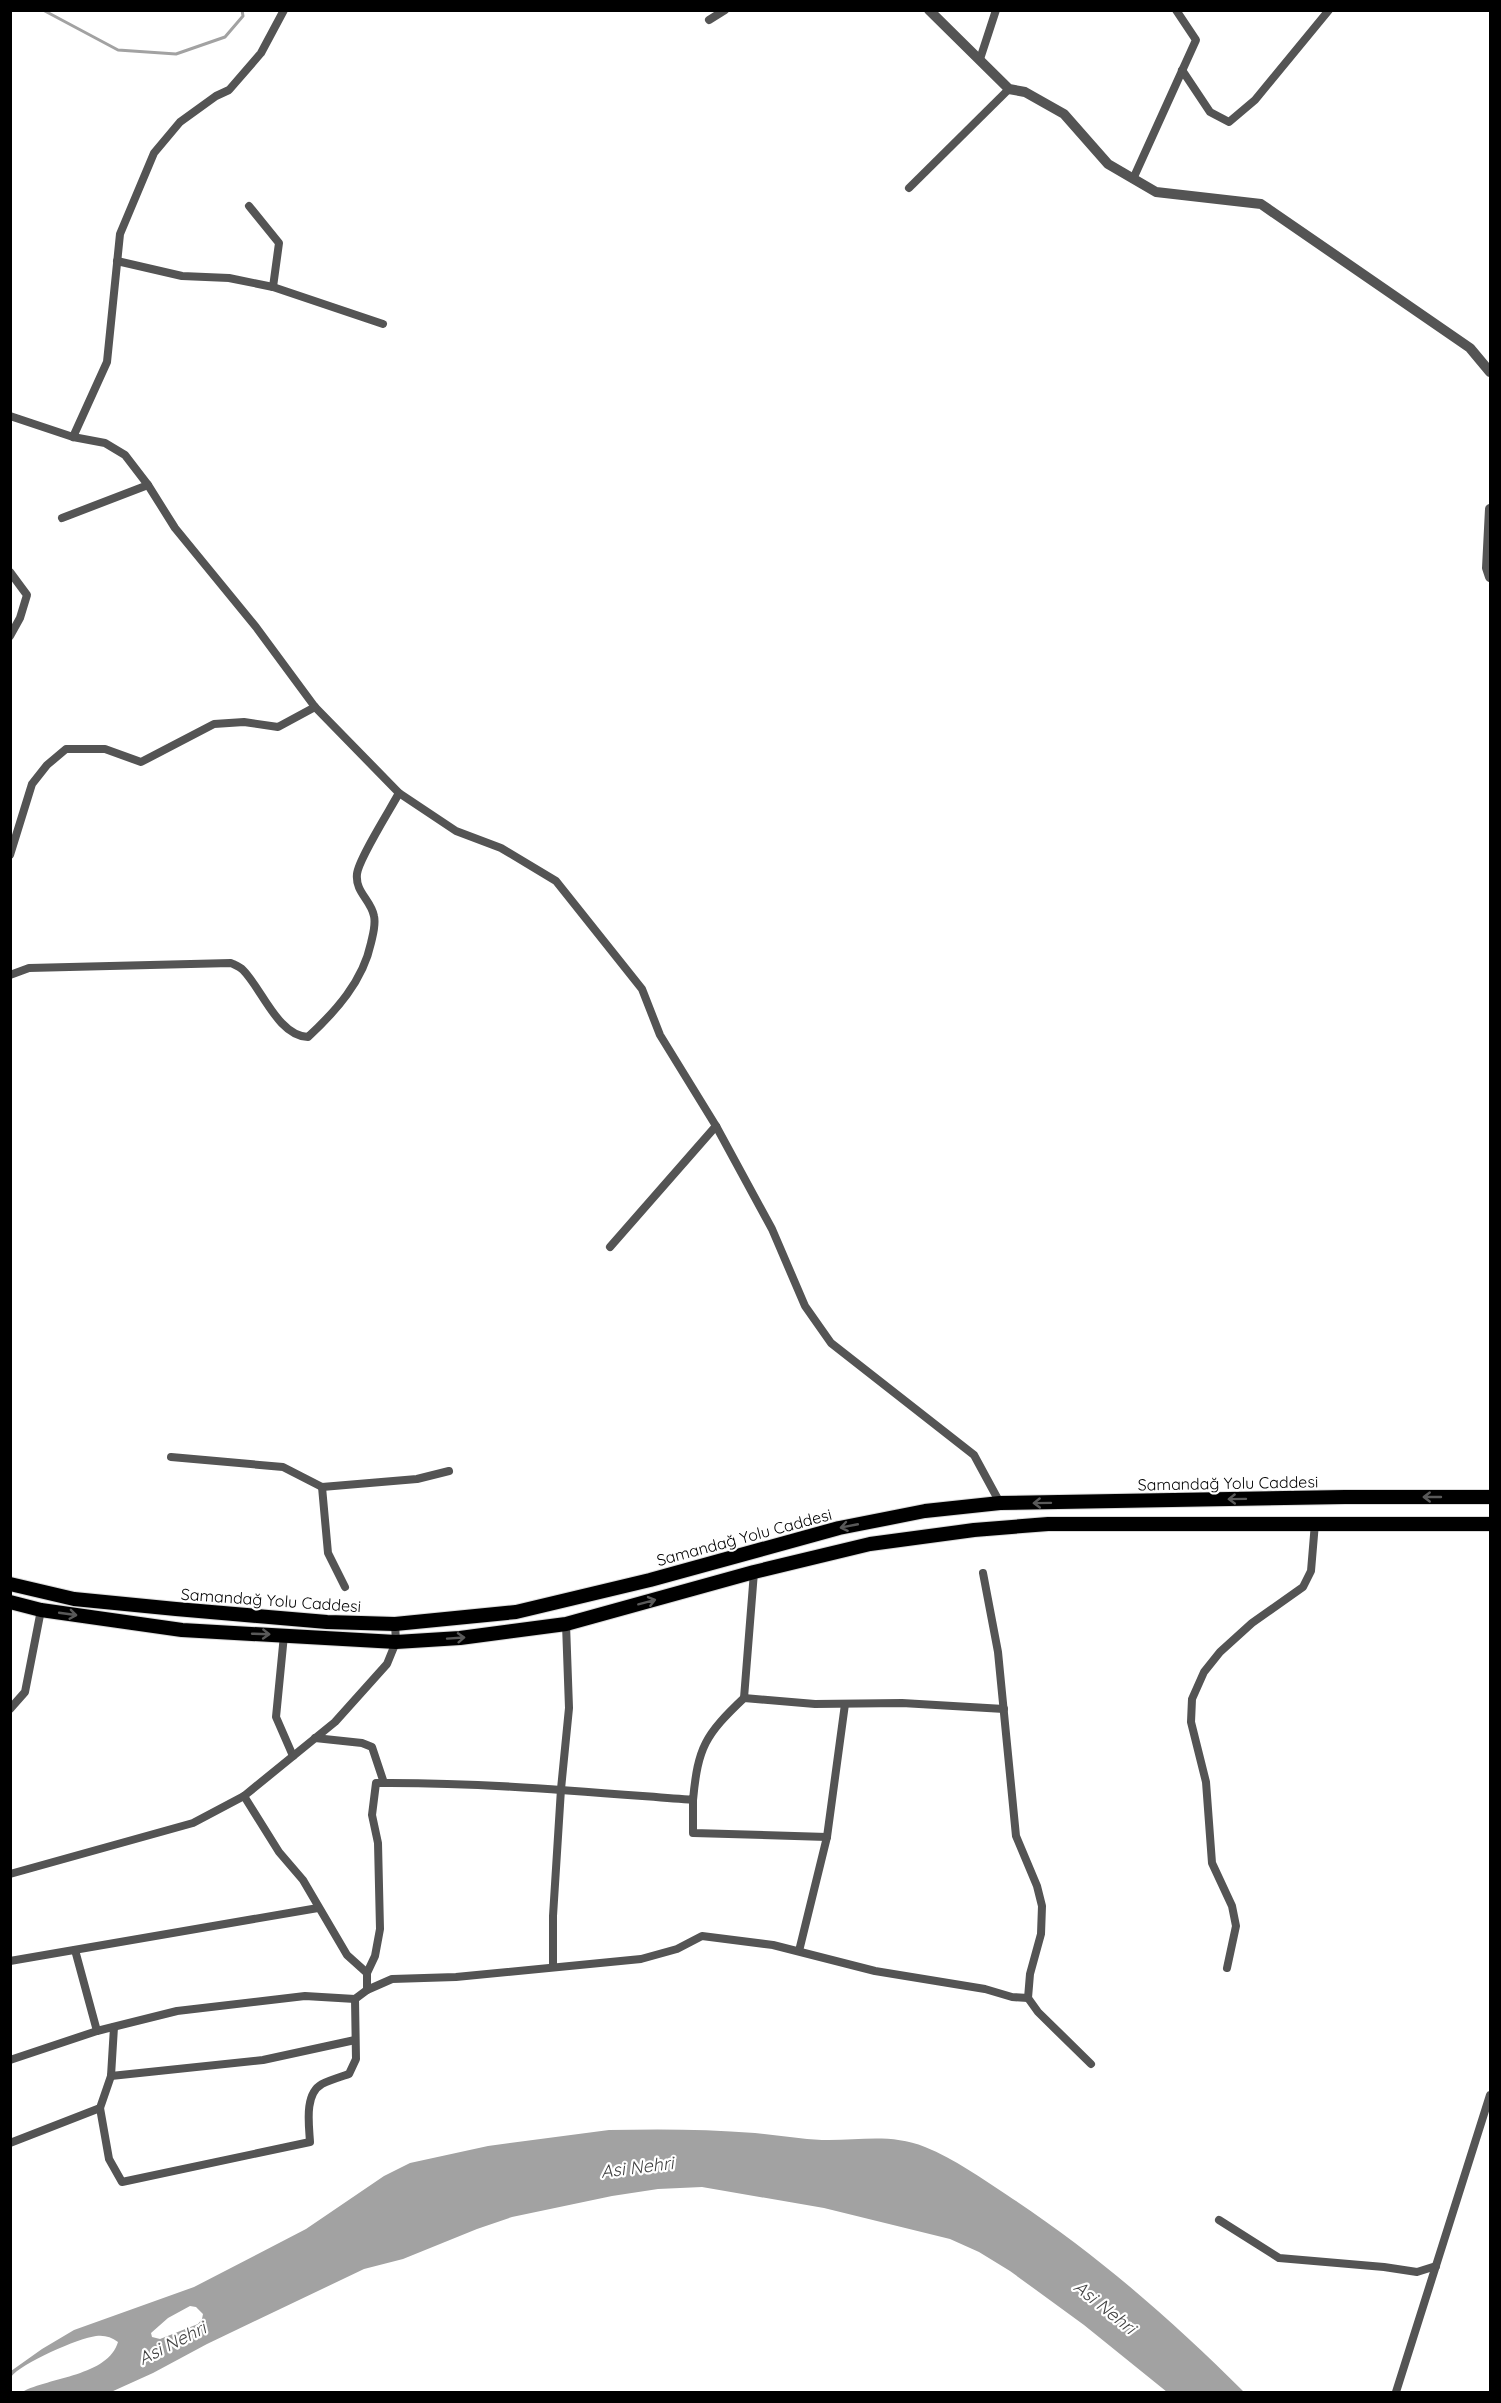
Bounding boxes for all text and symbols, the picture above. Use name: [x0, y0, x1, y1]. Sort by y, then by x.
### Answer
street label: Samandağ Yolu Caddesi: [1138, 1471, 1318, 1495]
one-way arrow: [1423, 1491, 1443, 1503]
one-way arrow: [1228, 1493, 1248, 1505]
one-way arrow: [1033, 1497, 1053, 1508]
street label: Samandağ Yolu Caddesi: [654, 1504, 834, 1570]
one-way arrow: [840, 1521, 859, 1532]
street label: Samandağ Yolu Caddesi: [180, 1584, 362, 1616]
one-way arrow: [637, 1595, 656, 1607]
one-way arrow: [57, 1608, 77, 1619]
one-way arrow: [251, 1628, 271, 1639]
one-way arrow: [446, 1633, 465, 1644]
water label: Asi Nehri: [599, 2151, 677, 2183]
water label: Asi Nehri: [1069, 2275, 1142, 2340]
water label: Asi Nehri: [134, 2315, 212, 2370]

